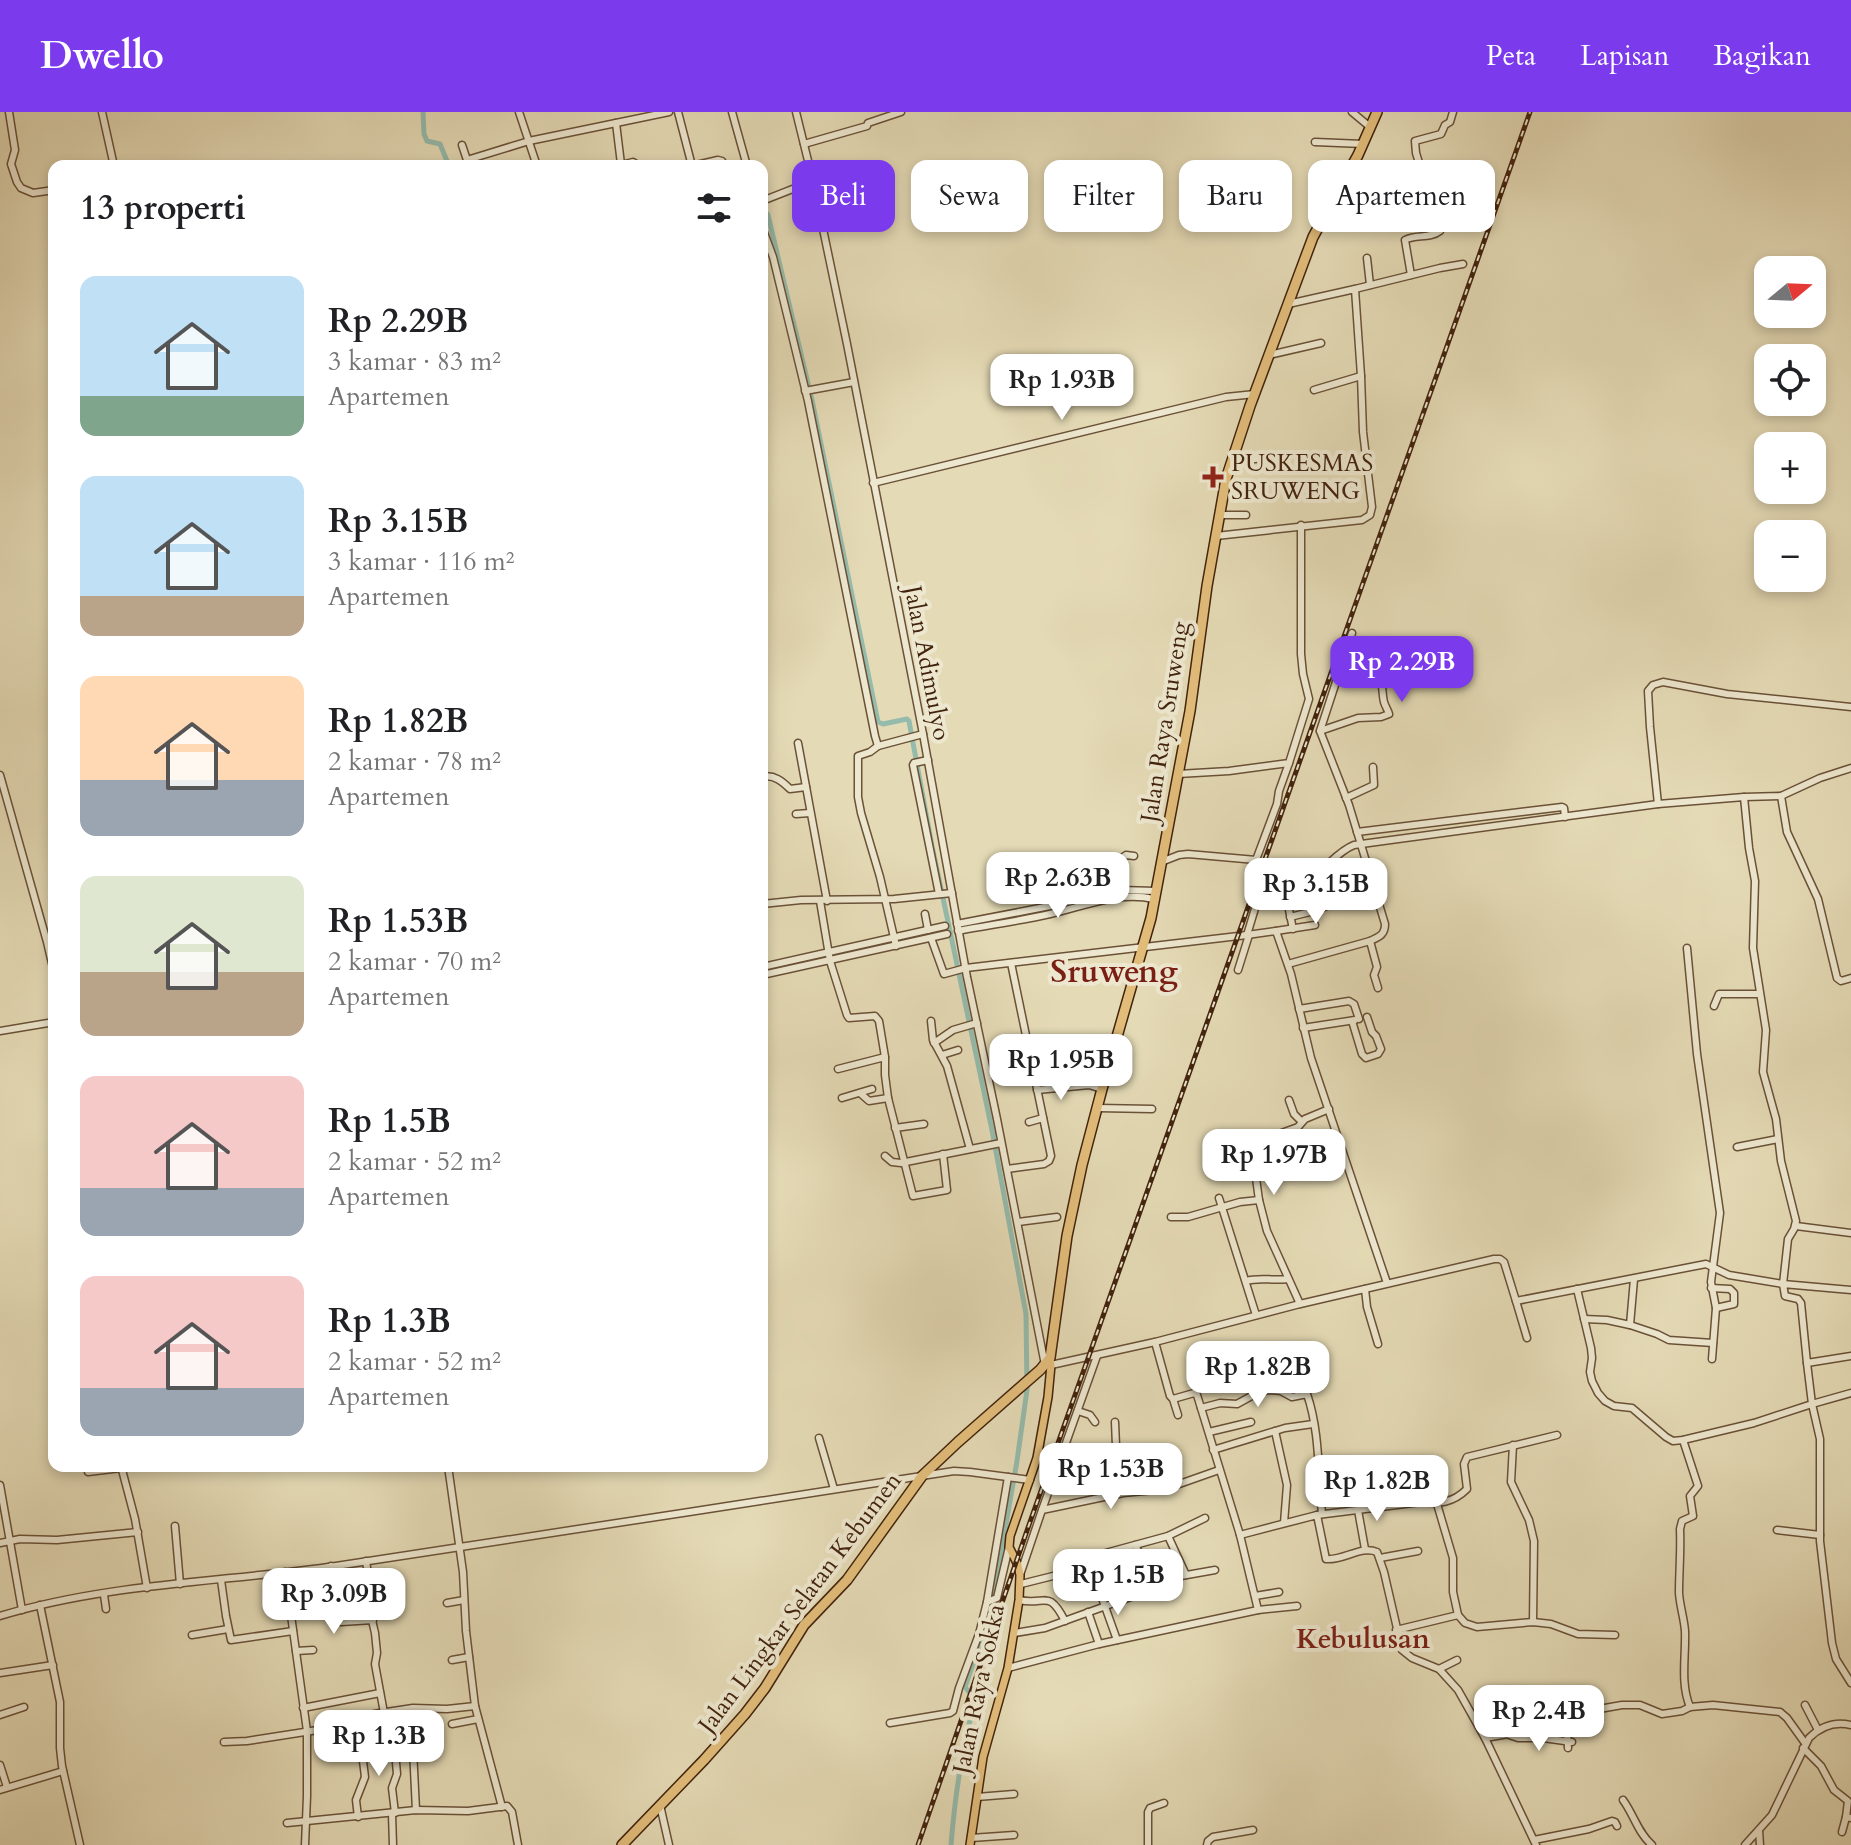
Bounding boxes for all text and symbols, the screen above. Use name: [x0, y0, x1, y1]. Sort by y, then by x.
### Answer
text: Dwello: [40, 30, 164, 82]
text: Peta: [1486, 37, 1536, 75]
text: Lapisan: [1580, 37, 1669, 75]
text: Bagikan: [1713, 37, 1811, 75]
chip: Beli: [792, 160, 895, 232]
chip: Sewa: [911, 160, 1028, 232]
chip: Filter: [1044, 160, 1163, 232]
chip: Baru: [1179, 160, 1292, 232]
chip: Apartemen: [1308, 160, 1495, 232]
text: 13 properti: [80, 185, 246, 231]
icon: filters: [692, 186, 736, 230]
north arrow: [1754, 256, 1826, 328]
map controls: [1754, 256, 1826, 592]
text: Rp 2.29B: [328, 298, 468, 344]
icon: home: [144, 308, 240, 404]
text: 3 kamar · 83 m²: [328, 344, 501, 379]
button: locate: [1754, 344, 1826, 416]
pin: Rp 1.93B: [979, 354, 1145, 422]
text: Rp 1.93B: [1008, 362, 1116, 397]
text: Apartemen: [328, 379, 450, 414]
button: +: [1754, 432, 1826, 504]
place label: PUSKESMAS SRUWENG: [1231, 447, 1373, 508]
marker: PUSKESMAS SRUWENG: [1202, 466, 1224, 488]
text: Rp 3.15B: [328, 498, 468, 544]
icon: home: [144, 508, 240, 604]
button: −: [1754, 520, 1826, 592]
text: 3 kamar · 116 m²: [328, 544, 514, 579]
text: Apartemen: [328, 579, 450, 614]
street label: Jalan Adimulyo: [895, 580, 958, 743]
street label: Jalan Raya Sruweng: [1132, 619, 1197, 828]
pin: Rp 2.29B: [1319, 636, 1485, 704]
text: Rp 2.29B: [1348, 644, 1456, 679]
text: Rp 1.82B: [328, 698, 468, 744]
icon: home: [144, 708, 240, 804]
text: 2 kamar · 78 m²: [328, 744, 501, 779]
text: Apartemen: [328, 779, 450, 814]
pin: Rp 2.63B: [975, 852, 1141, 920]
pin: Rp 3.15B: [1233, 858, 1399, 926]
text: Rp 2.63B: [1004, 860, 1112, 895]
text: Rp 3.15B: [1262, 866, 1370, 901]
text: Rp 1.53B: [328, 898, 468, 944]
icon: home: [144, 908, 240, 1004]
text: 2 kamar · 70 m²: [328, 944, 501, 979]
district label: Sruweng: [1050, 950, 1178, 994]
text: Apartemen: [328, 979, 450, 1014]
pin: Rp 1.95B: [978, 1034, 1144, 1102]
text: Rp 1.95B: [1007, 1042, 1115, 1077]
text: Rp 1.5B: [328, 1098, 451, 1144]
icon: home: [144, 1108, 240, 1204]
pin: Rp 1.97B: [1191, 1129, 1357, 1197]
text: Rp 1.97B: [1220, 1137, 1328, 1172]
text: 2 kamar · 52 m²: [328, 1144, 501, 1179]
text: Apartemen: [328, 1179, 450, 1214]
text: Rp 1.3B: [328, 1298, 451, 1344]
icon: home: [144, 1308, 240, 1404]
pin: Rp 1.82B: [1175, 1341, 1341, 1409]
text: 2 kamar · 52 m²: [328, 1344, 501, 1379]
text: Rp 1.82B: [1204, 1349, 1312, 1384]
text: Apartemen: [328, 1379, 450, 1414]
pin: Rp 1.53B: [1028, 1443, 1194, 1511]
text: Rp 1.53B: [1057, 1451, 1165, 1486]
pin: Rp 1.82B: [1294, 1455, 1460, 1523]
text: Rp 1.82B: [1323, 1463, 1431, 1498]
street label: Jalan Lingkar Selatan Kebumen: [689, 1465, 909, 1743]
pin: Rp 1.5B: [1044, 1549, 1192, 1617]
text: Rp 1.5B: [1071, 1557, 1165, 1592]
pin: Rp 3.09B: [251, 1568, 417, 1636]
text: Rp 3.09B: [280, 1576, 388, 1611]
street label: Jalan Raya Sokka: [944, 1601, 1013, 1780]
district label: Kebulusan: [1296, 1620, 1430, 1658]
pin: Rp 2.4B: [1465, 1685, 1613, 1753]
text: Rp 2.4B: [1492, 1693, 1586, 1728]
pin: Rp 1.3B: [305, 1710, 453, 1778]
text: Rp 1.3B: [332, 1718, 426, 1753]

